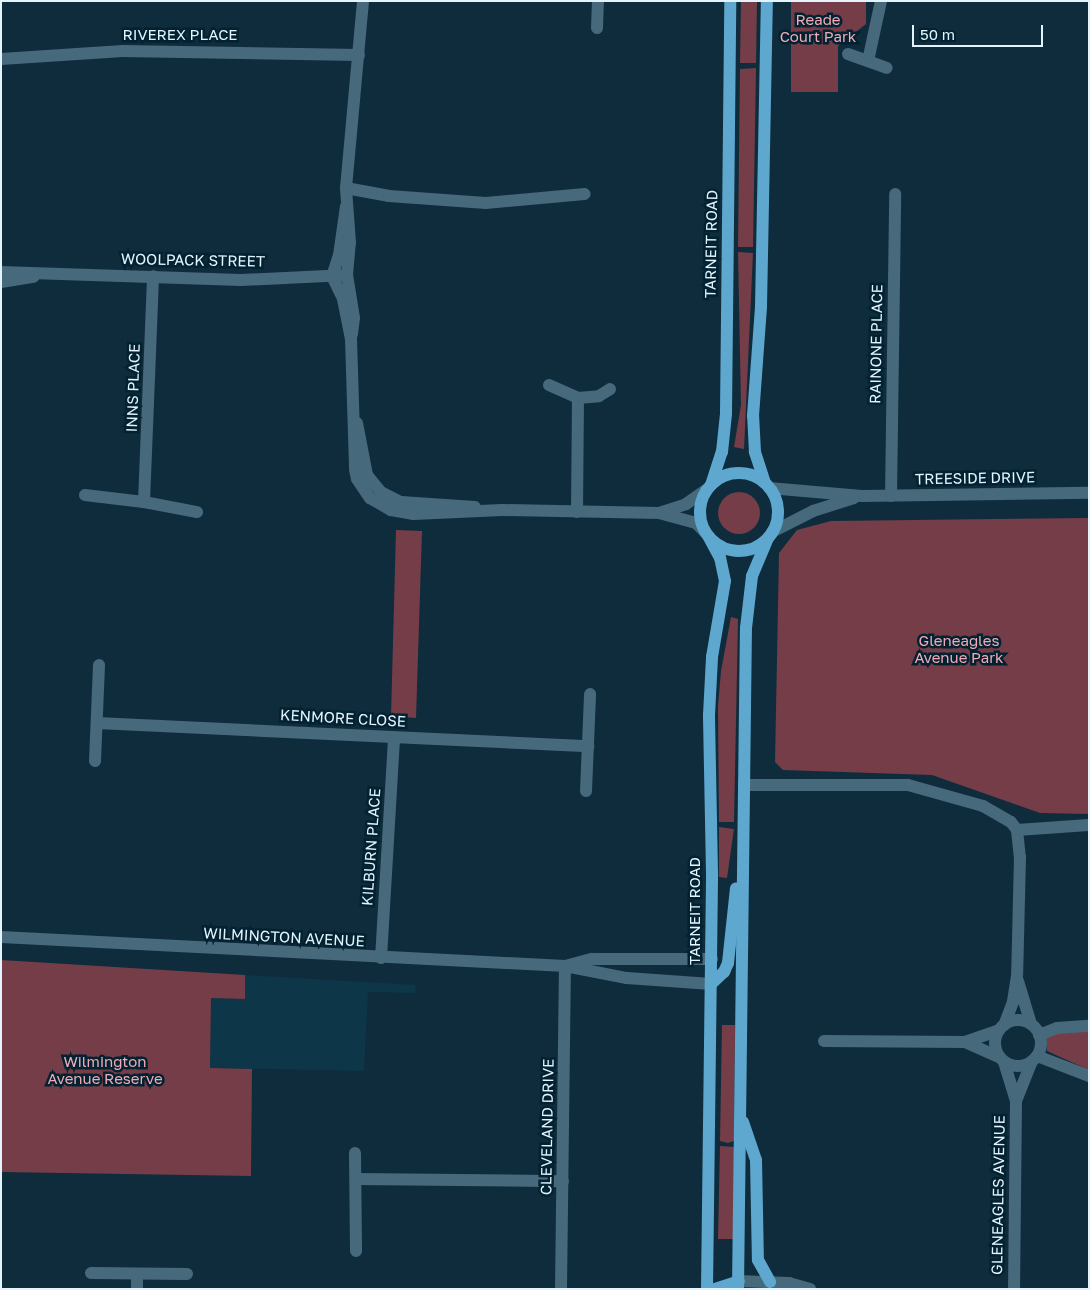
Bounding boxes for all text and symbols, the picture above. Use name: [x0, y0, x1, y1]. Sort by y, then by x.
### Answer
park label: Reade Court Park: [780, 10, 856, 45]
scale bar: [915, 15, 1046, 47]
text: 50 m: [920, 25, 955, 43]
street label: RIVEREX PLACE: [122, 26, 238, 44]
street label: TARNEIT ROAD: [701, 190, 721, 298]
street label: WOOLPACK STREET: [121, 250, 265, 270]
street label: RAINONE PLACE: [866, 284, 886, 404]
street label: INNS PLACE: [122, 343, 144, 433]
street label: TREESIDE DRIVE: [915, 468, 1035, 488]
park label: Gleneagles Avenue Park: [914, 631, 1004, 666]
street label: KENMORE CLOSE: [280, 706, 406, 730]
street label: KILBURN PLACE: [358, 788, 384, 906]
street label: TARNEIT ROAD: [686, 857, 704, 965]
street label: WILMINGTON AVENUE: [203, 924, 365, 950]
park label: Wilmington Avenue Reserve: [47, 1052, 163, 1087]
street label: CLEVELAND DRIVE: [537, 1059, 557, 1195]
street label: GLENEAGLES AVENUE: [988, 1115, 1008, 1275]

